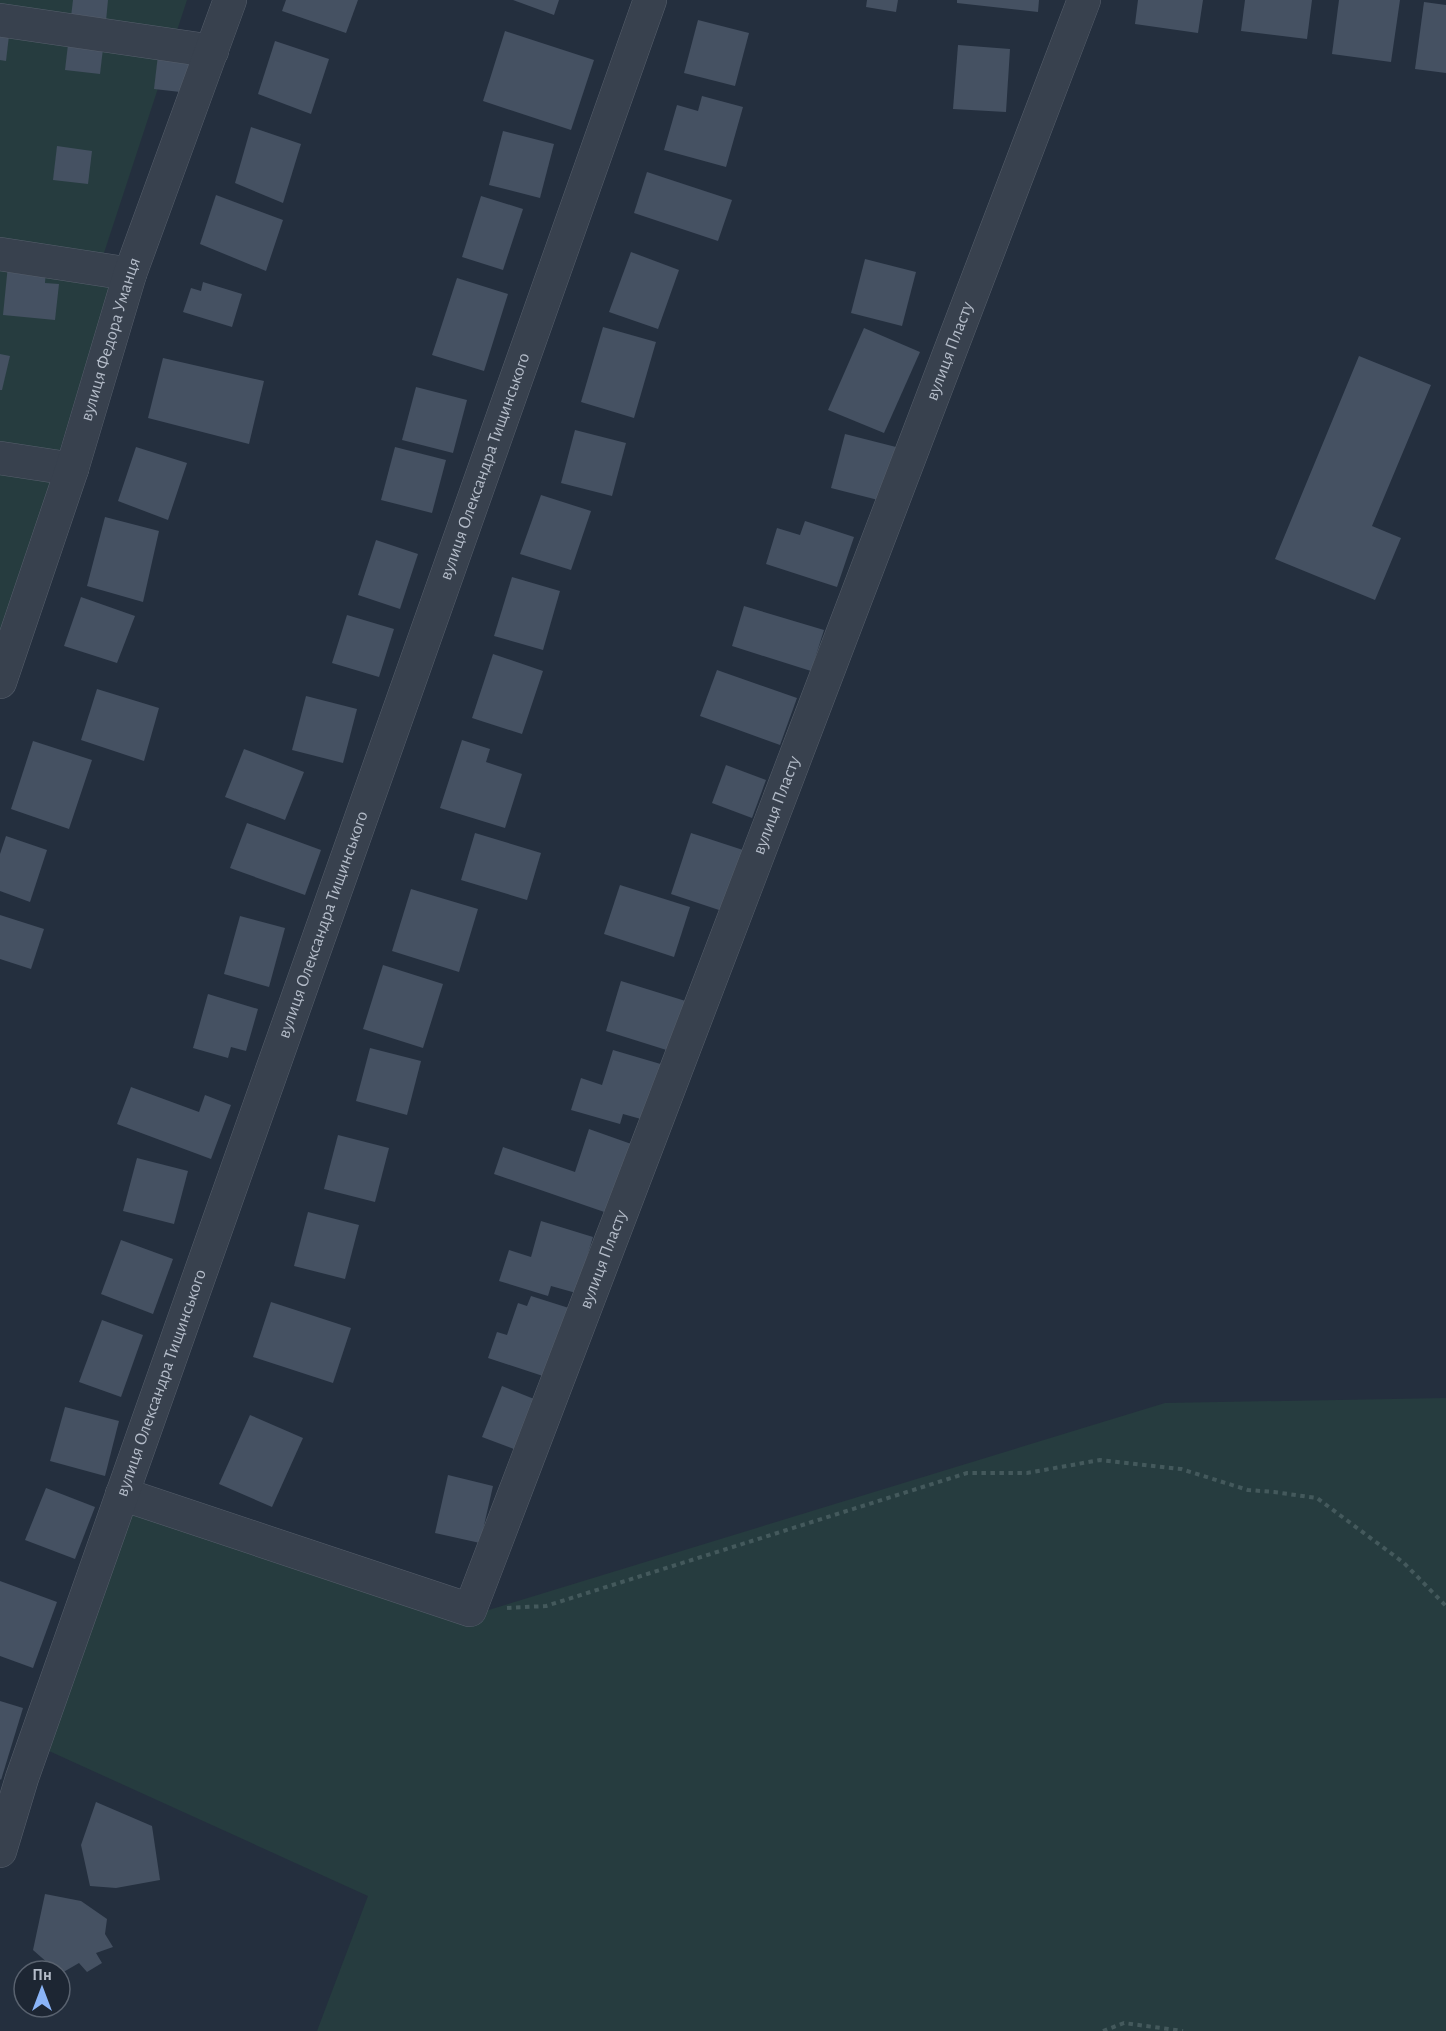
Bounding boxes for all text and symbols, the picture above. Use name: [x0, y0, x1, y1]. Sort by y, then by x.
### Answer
street label: вулиця Федора Уманця: [78, 255, 144, 423]
street label: вулиця Пласту: [923, 299, 977, 403]
street label: вулиця Олександра Тищинського: [437, 351, 534, 583]
street label: вулиця Пласту: [750, 753, 804, 857]
street label: вулиця Олександра Тищинського: [275, 809, 372, 1041]
street label: вулиця Пласту: [577, 1207, 631, 1311]
street label: вулиця Олександра Тищинського: [113, 1267, 210, 1499]
north arrow: [12, 1959, 72, 2019]
text: Пн: [32, 1967, 52, 1983]

